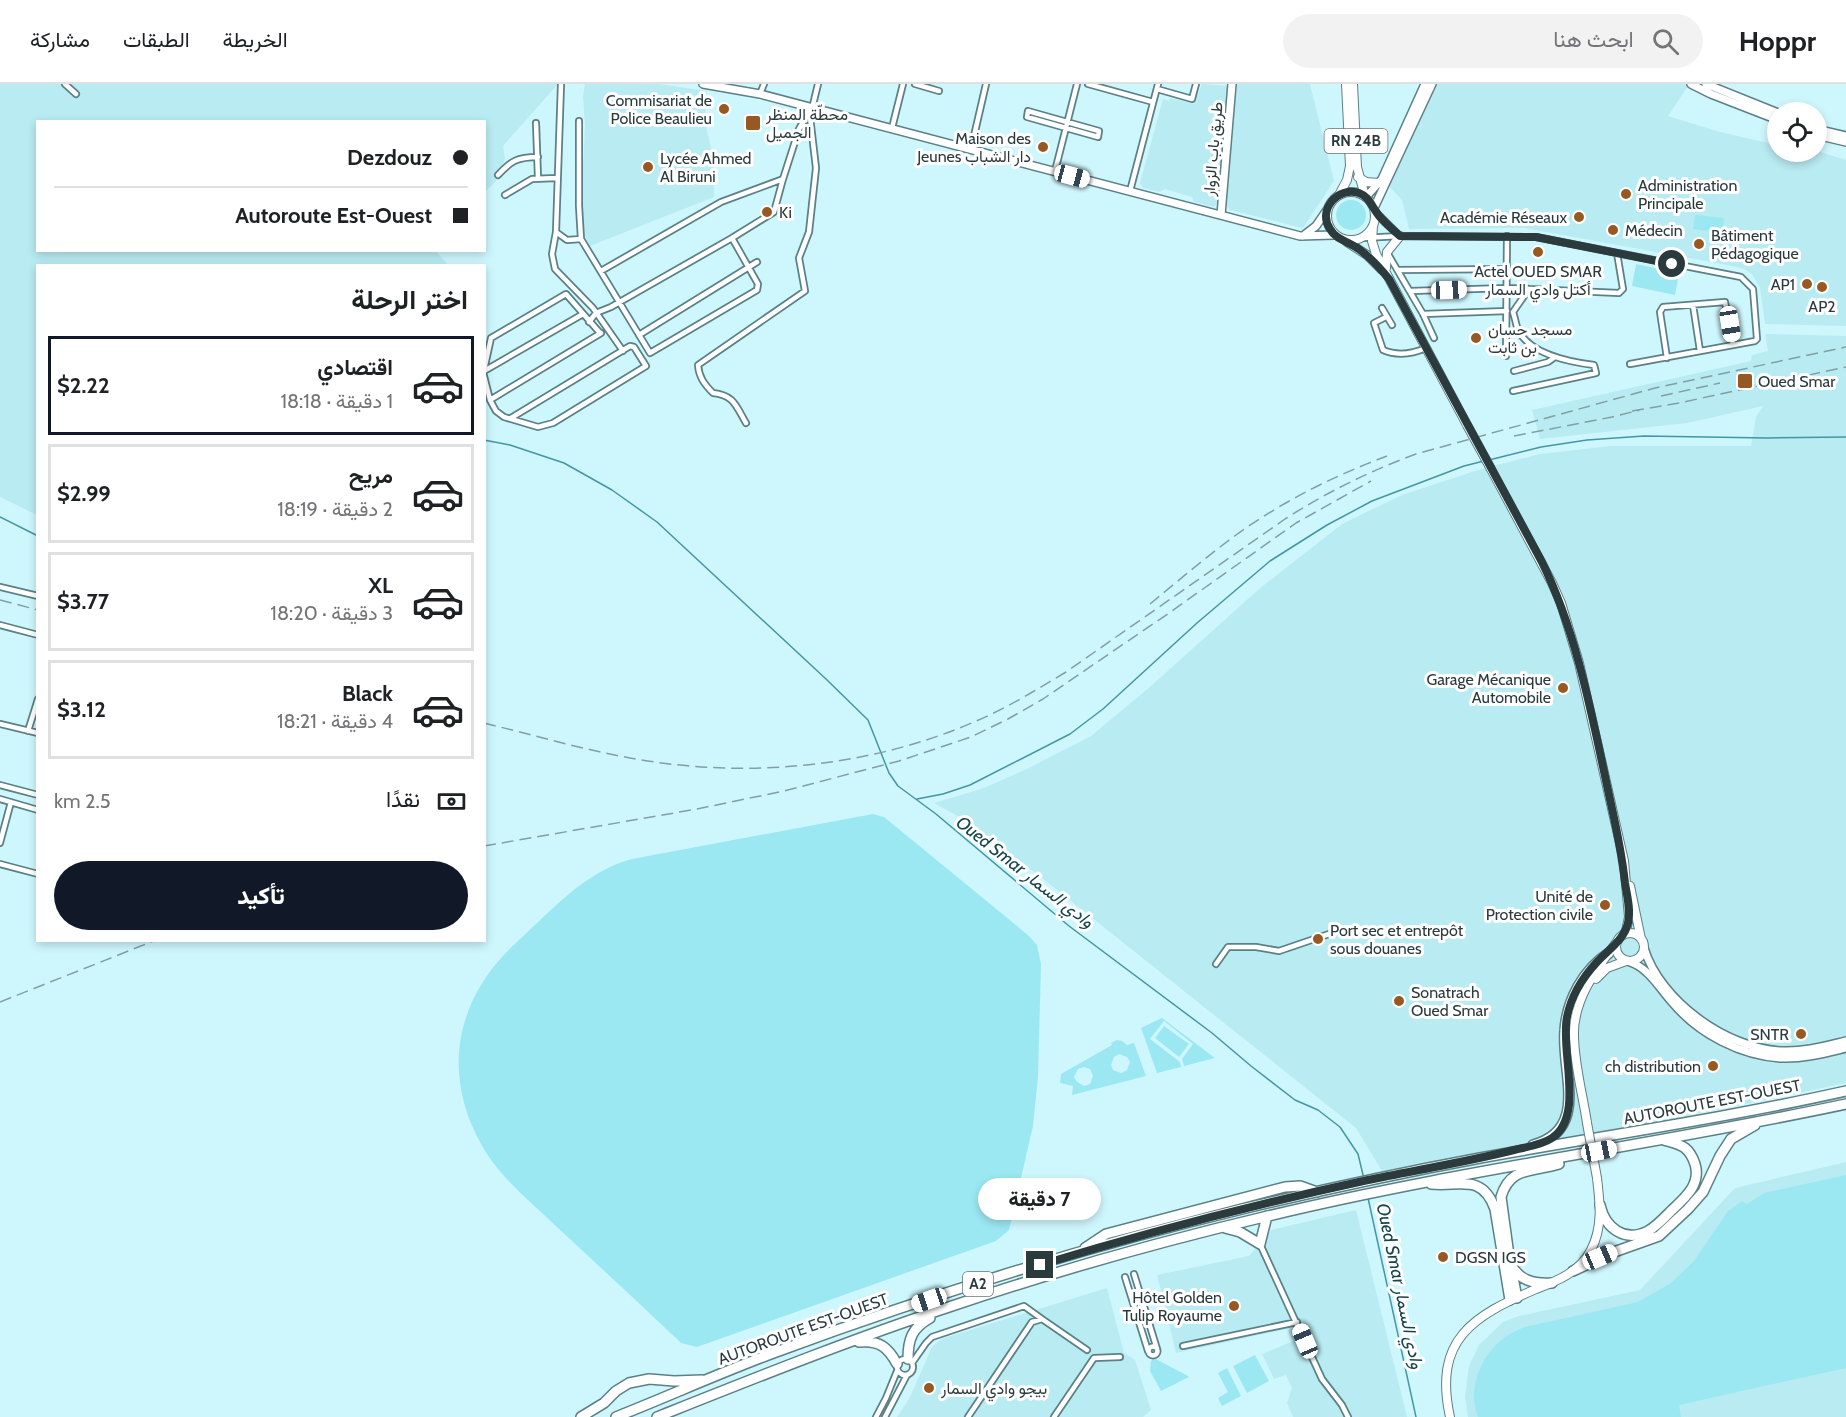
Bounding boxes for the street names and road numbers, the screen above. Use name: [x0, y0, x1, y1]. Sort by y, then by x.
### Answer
street label: طريق باب الزوار: [1199, 101, 1228, 198]
road number: RN 24B: [1324, 129, 1388, 153]
street label: AUTOROUTE EST-OUEST: [1622, 1075, 1802, 1128]
road number: A2: [963, 1272, 993, 1296]
street label: AUTOROUTE EST-OUEST: [715, 1289, 891, 1369]

